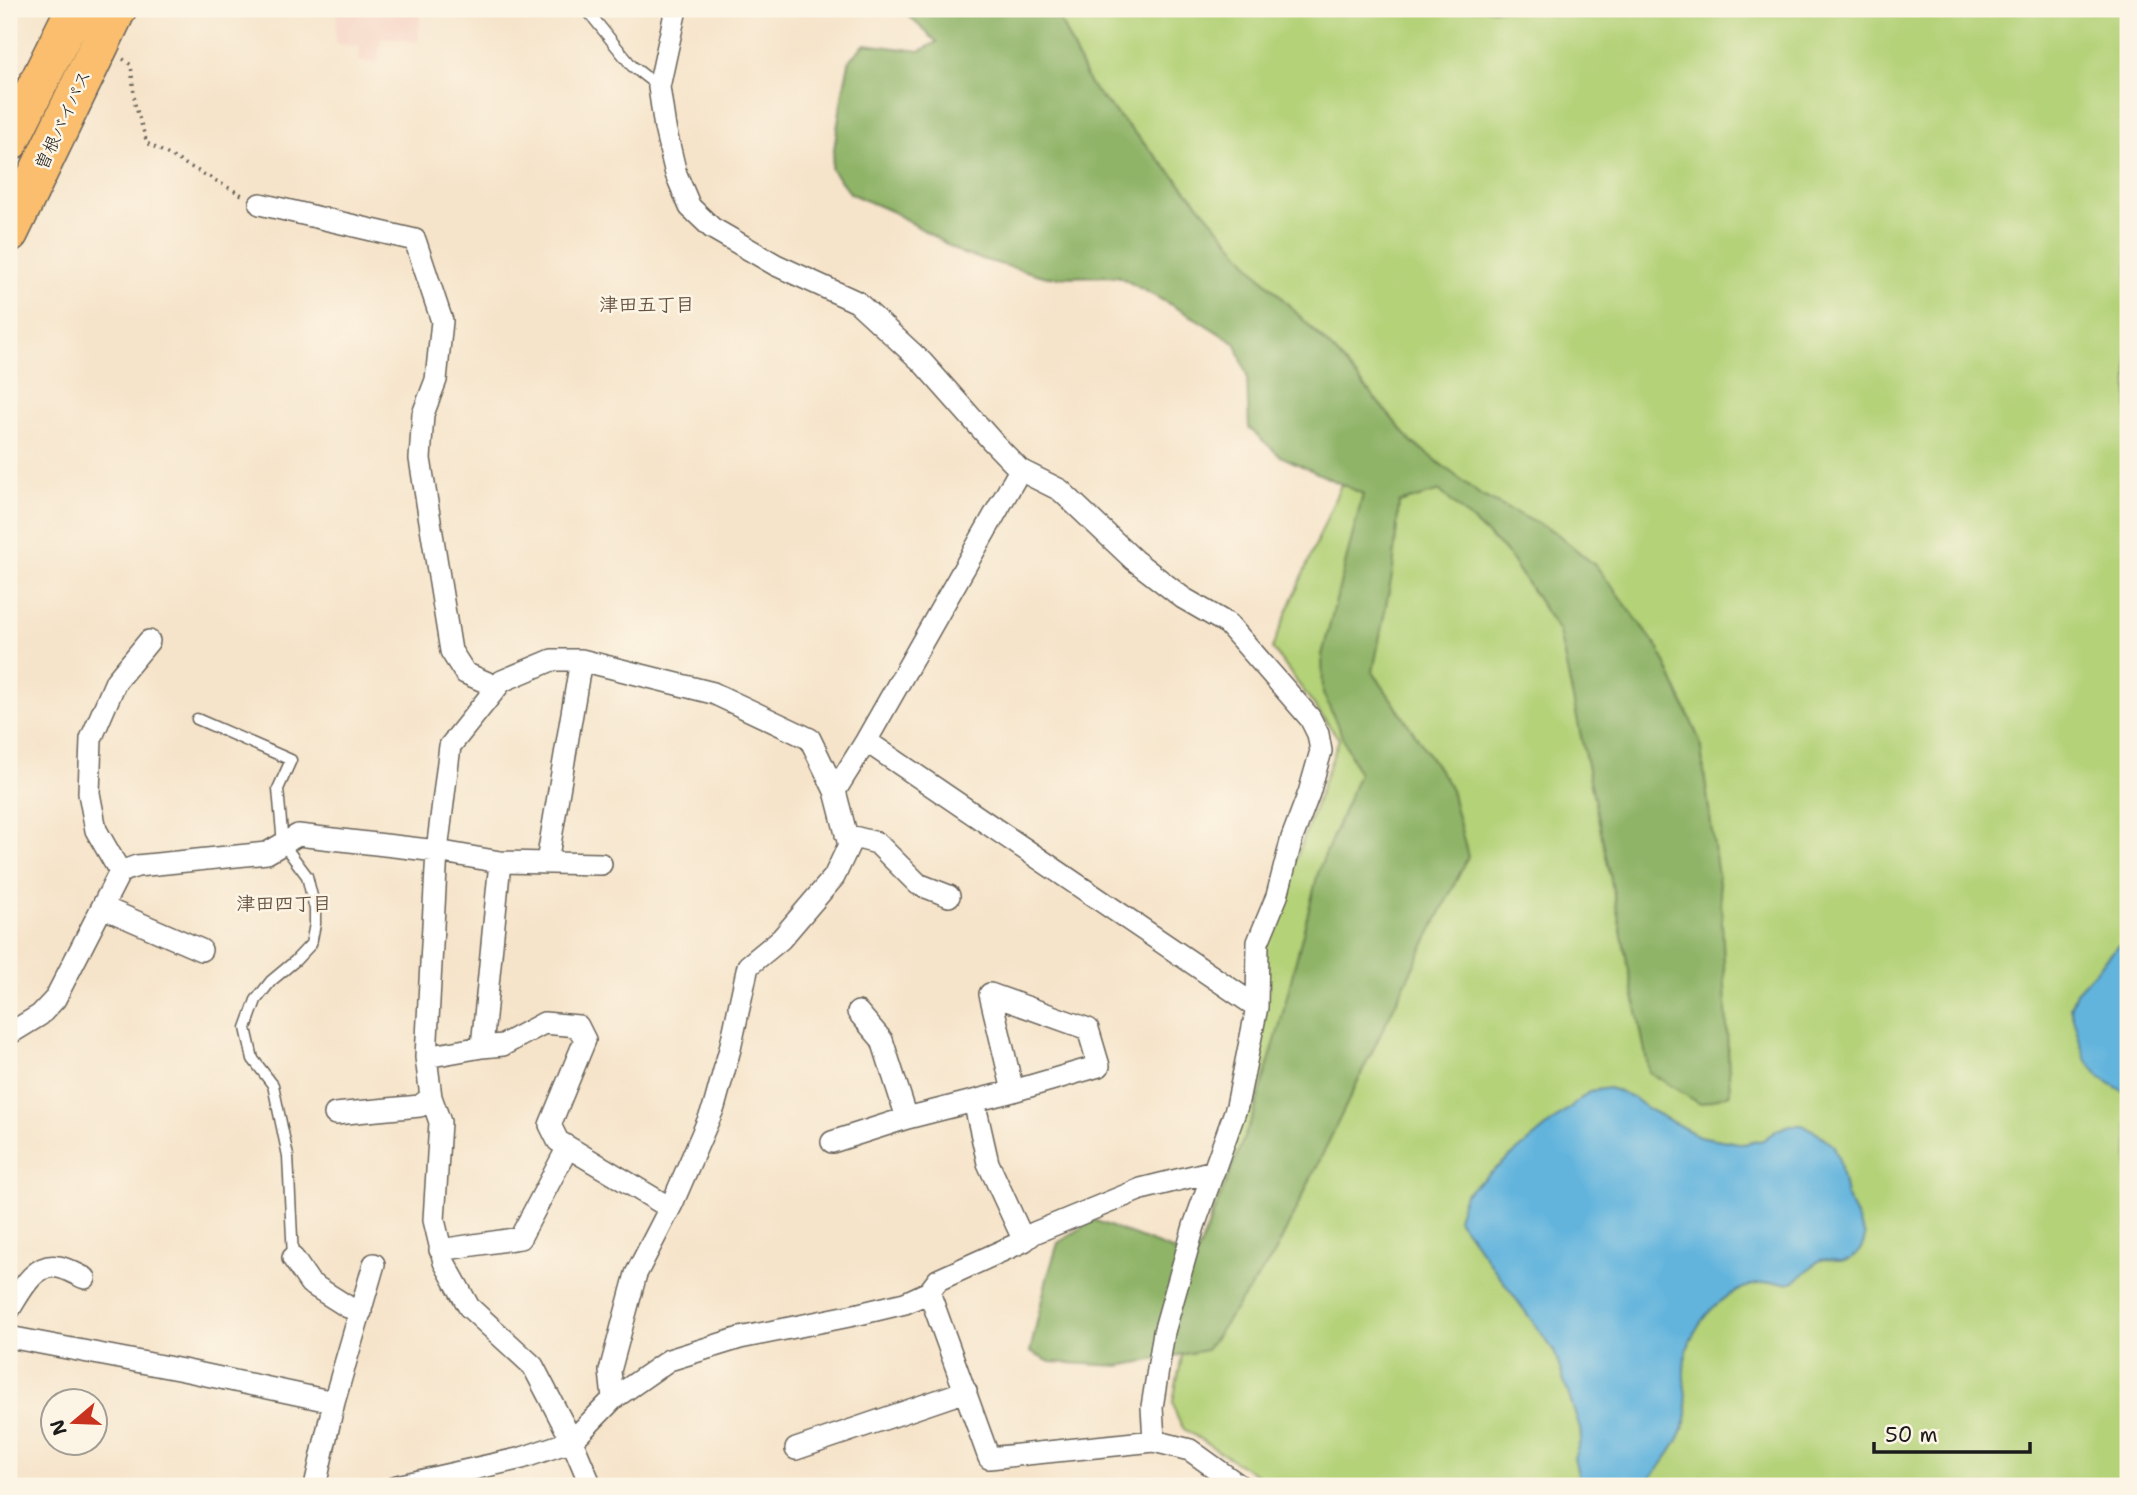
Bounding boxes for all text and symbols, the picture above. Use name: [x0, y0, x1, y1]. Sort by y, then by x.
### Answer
street label: 曽根バイパス: [29, 66, 97, 174]
district label: 津田五丁目: [599, 292, 695, 317]
district label: 津田四丁目: [236, 891, 332, 916]
north arrow: [38, 1386, 108, 1456]
scale bar: [1874, 1411, 2030, 1455]
text: N: [44, 1416, 73, 1439]
text: 50 m: [1885, 1421, 1938, 1449]

